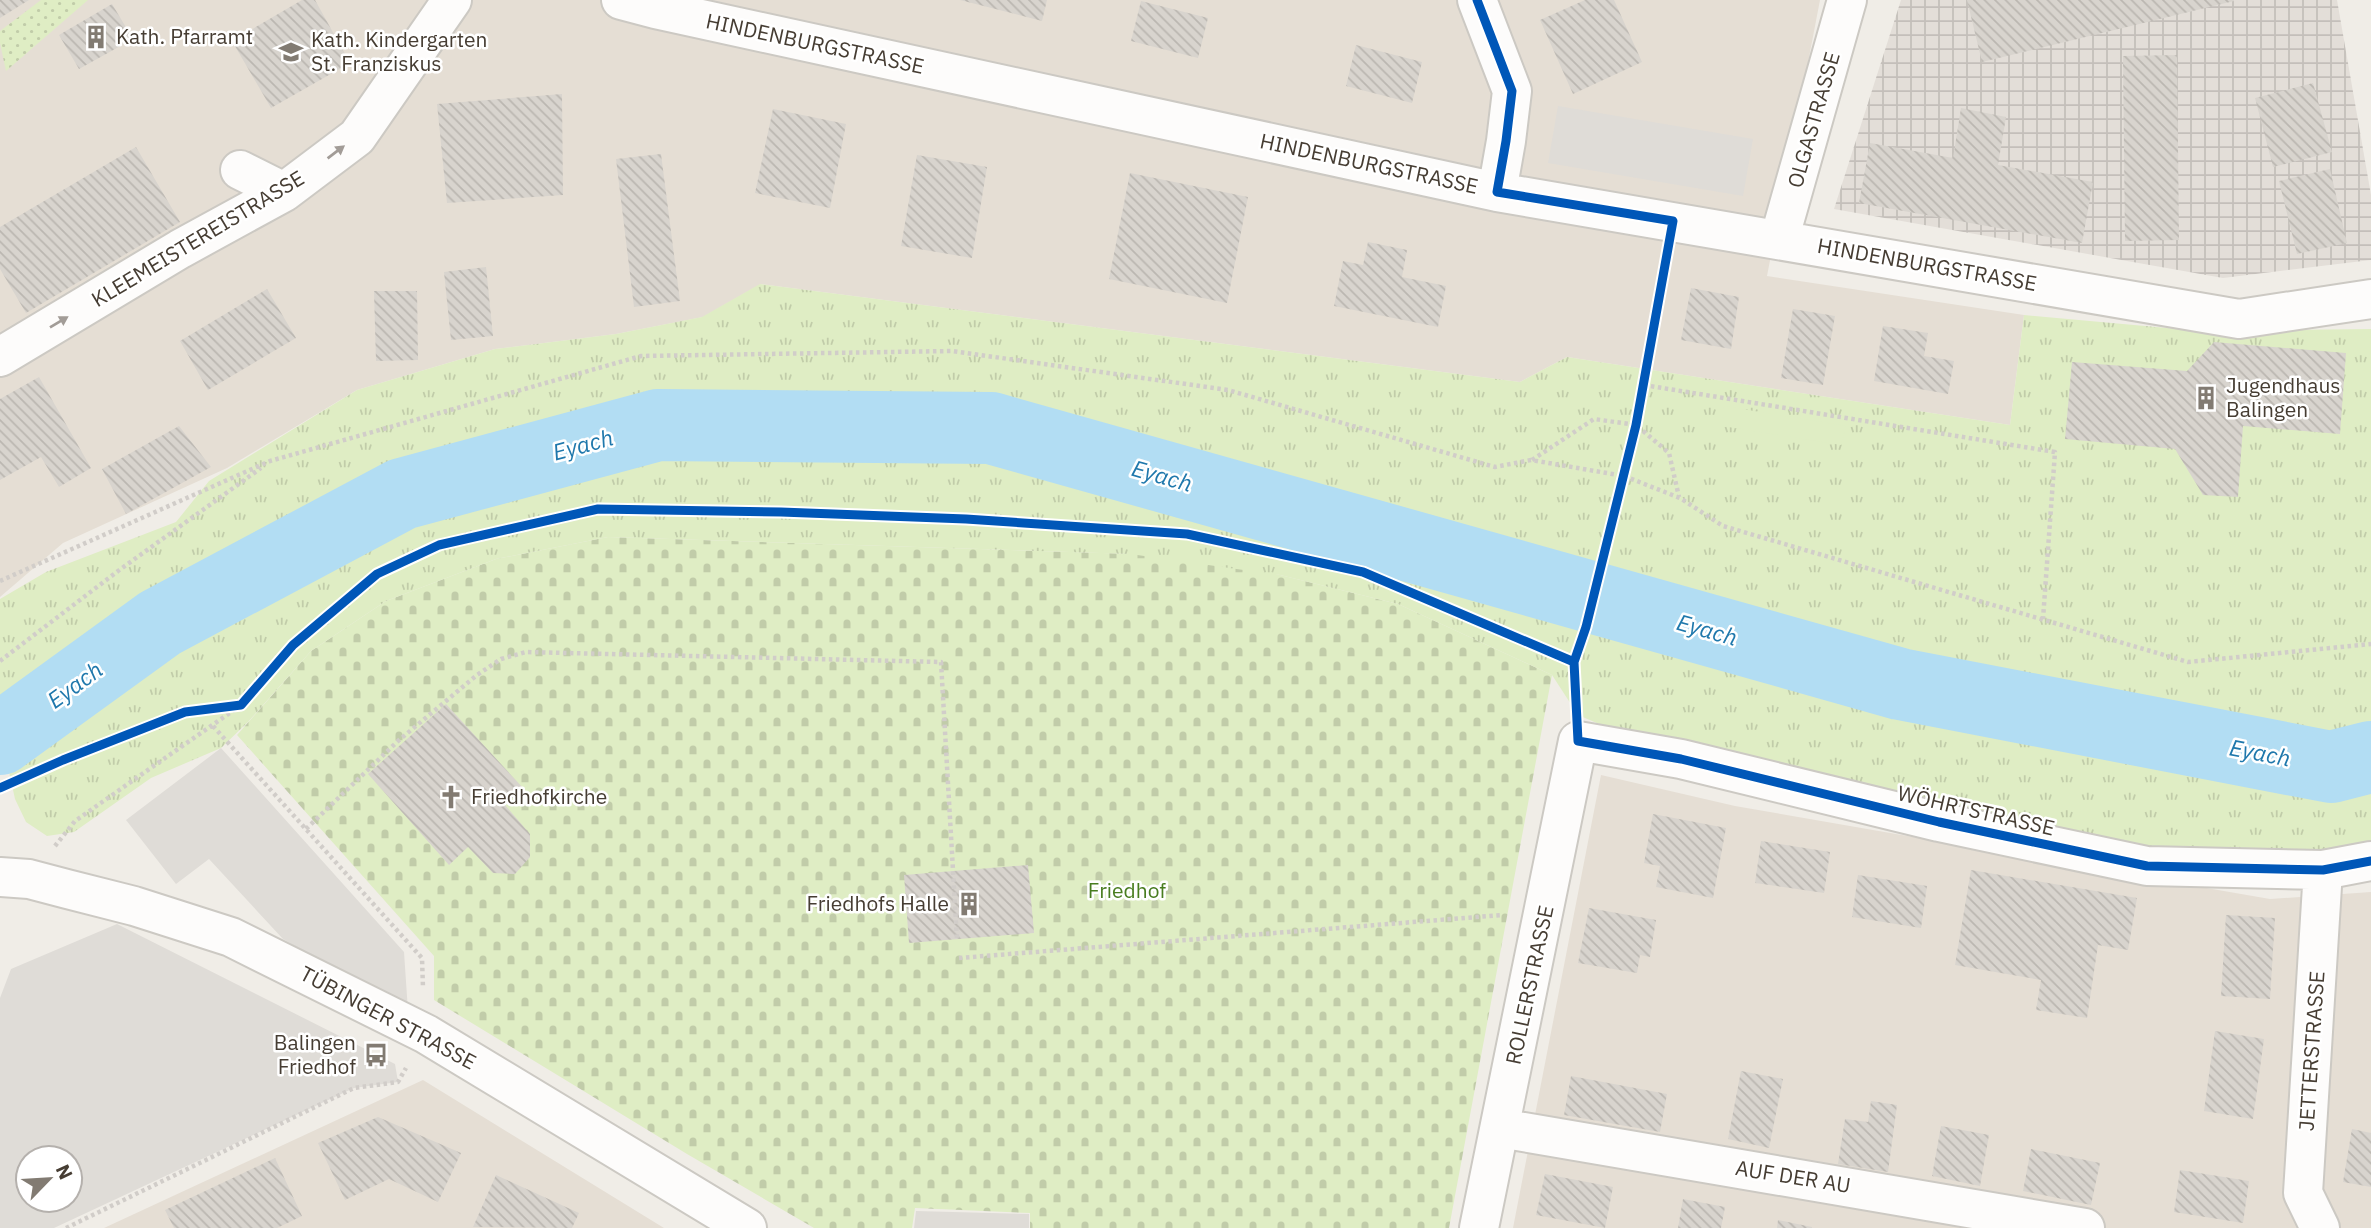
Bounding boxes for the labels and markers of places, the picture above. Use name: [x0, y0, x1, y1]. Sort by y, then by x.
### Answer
place label: Kath. Pfarramt: [116, 22, 253, 50]
building icon: Kath. Pfarramt: [82, 23, 110, 51]
place label: Kath. Kindergarten St. Franziskus: [311, 25, 487, 77]
school or university icon: Kath. Kindergarten St. Franziskus: [277, 38, 305, 66]
place label: Jugendhaus Balingen: [2226, 371, 2341, 423]
building icon: Jugendhaus Balingen: [2192, 384, 2220, 412]
place label: Friedhofkirche: [471, 782, 607, 810]
church icon: Friedhofkirche: [437, 783, 465, 811]
place label: Friedhofs Halle: [807, 889, 949, 917]
building icon: Friedhofs Halle: [955, 890, 983, 918]
place label: Balingen Friedhof: [274, 1028, 356, 1080]
bus stop icon: Balingen Friedhof: [362, 1041, 390, 1069]

